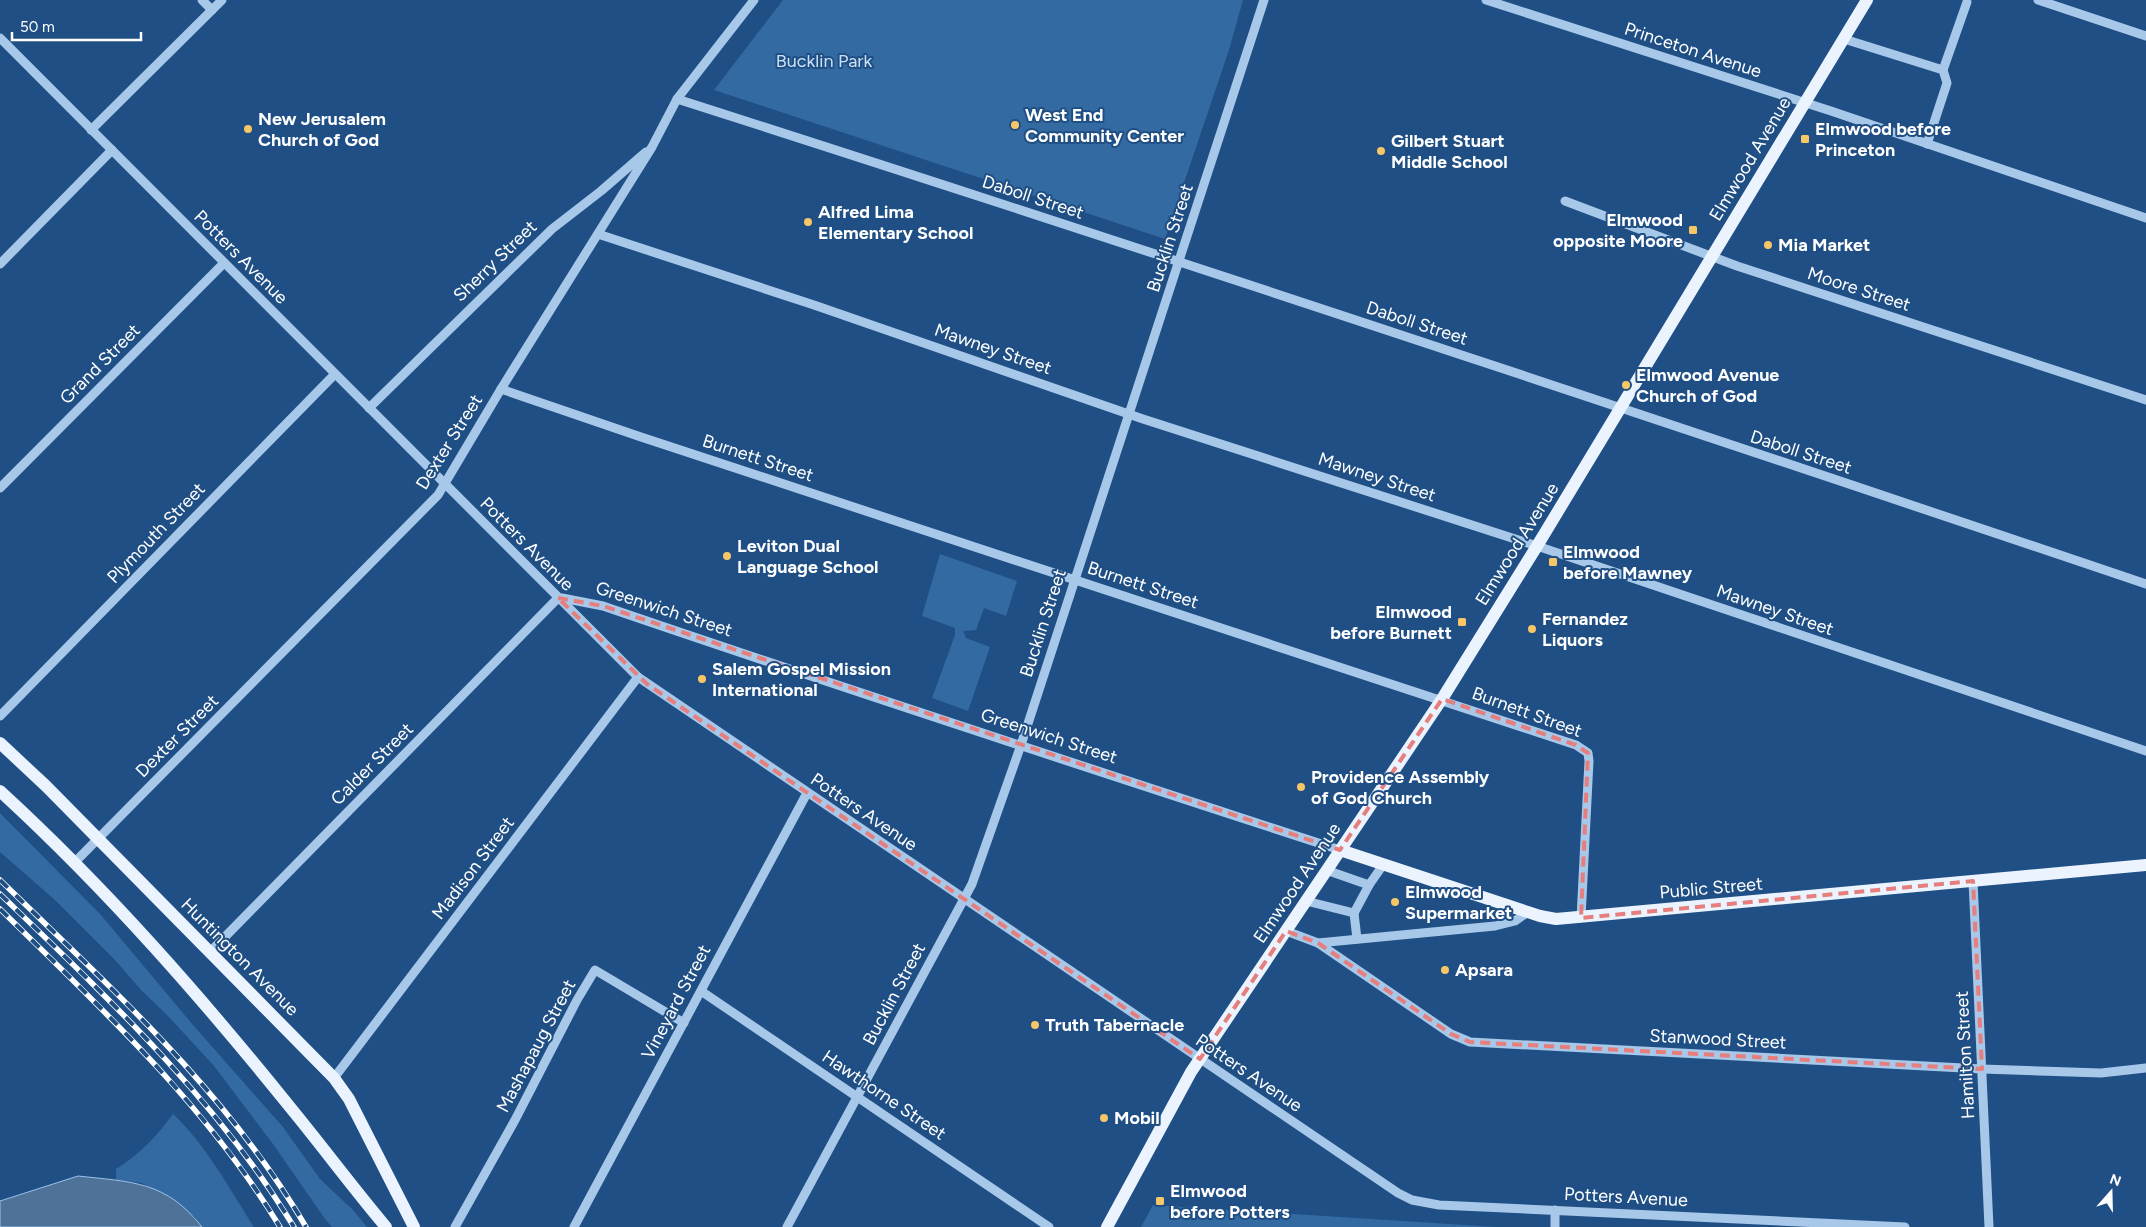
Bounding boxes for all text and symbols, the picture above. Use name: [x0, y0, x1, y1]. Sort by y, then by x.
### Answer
scale bar: [12, 10, 141, 42]
street label: Princeton Avenue: [1622, 17, 1764, 83]
text: 50 m: [20, 18, 55, 36]
park label: Bucklin Park: [776, 50, 872, 72]
street label: Elmwood Avenue: [1704, 93, 1796, 225]
place label: West End Community Center: [1025, 104, 1184, 147]
place label: New Jerusalem Church of God: [258, 108, 386, 151]
place label: Elmwood before Princeton: [1815, 118, 1951, 161]
marker: West End Community Center: [1009, 119, 1021, 131]
marker: New Jerusalem Church of God: [242, 123, 254, 135]
place label: Gilbert Stuart Middle School: [1391, 130, 1508, 173]
marker: Elmwood before Princeton: [1799, 133, 1811, 145]
marker: Gilbert Stuart Middle School: [1375, 145, 1387, 157]
street label: Daboll Street: [980, 170, 1087, 224]
street label: Bucklin Street: [1142, 181, 1198, 295]
place label: Alfred Lima Elementary School: [818, 201, 973, 244]
street label: Potters Avenue: [189, 205, 293, 309]
place label: Elmwood opposite Moore: [1553, 209, 1683, 252]
street label: Sherry Street: [449, 216, 541, 306]
marker: Alfred Lima Elementary School: [802, 216, 814, 228]
marker: Elmwood opposite Moore: [1687, 224, 1699, 236]
place label: Mia Market: [1778, 234, 1870, 256]
marker: Mia Market: [1762, 239, 1774, 251]
street label: Moore Street: [1805, 262, 1913, 316]
street label: Daboll Street: [1364, 296, 1471, 350]
street label: Grand Street: [55, 319, 145, 409]
street label: Mawney Street: [932, 319, 1055, 379]
place label: Elmwood Avenue Church of God: [1636, 364, 1779, 407]
marker: Elmwood Avenue Church of God: [1620, 379, 1632, 391]
street label: Dexter Street: [411, 390, 487, 494]
street label: Daboll Street: [1748, 425, 1855, 479]
street label: Burnett Street: [700, 430, 816, 486]
street label: Mawney Street: [1315, 448, 1439, 506]
street label: Plymouth Street: [102, 478, 210, 588]
street label: Elmwood Avenue: [1470, 478, 1564, 609]
street label: Potters Avenue: [475, 492, 579, 596]
place label: Leviton Dual Language School: [737, 535, 879, 578]
place label: Elmwood before Mawney: [1563, 541, 1693, 584]
marker: Leviton Dual Language School: [721, 550, 733, 562]
marker: Elmwood before Mawney: [1547, 556, 1559, 568]
street label: Burnett Street: [1085, 557, 1201, 613]
street label: Bucklin Street: [1015, 566, 1071, 680]
street label: Greenwich Street: [593, 577, 735, 641]
street label: Mawney Street: [1714, 580, 1837, 640]
place label: Elmwood before Burnett: [1330, 601, 1452, 644]
place label: Fernandez Liquors: [1542, 608, 1628, 651]
marker: Elmwood before Burnett: [1456, 616, 1468, 628]
marker: Fernandez Liquors: [1526, 623, 1538, 635]
place label: Salem Gospel Mission International: [712, 658, 891, 701]
marker: Salem Gospel Mission International: [696, 673, 708, 685]
street label: Burnett Street: [1469, 682, 1585, 742]
street label: Dexter Street: [131, 690, 223, 782]
street label: Greenwich Street: [978, 704, 1120, 768]
street label: Calder Street: [326, 718, 418, 810]
place label: Providence Assembly of God Church: [1311, 766, 1490, 809]
street label: Potters Avenue: [807, 768, 922, 856]
marker: Providence Assembly of God Church: [1295, 781, 1307, 793]
street label: Madison Street: [427, 812, 519, 924]
street label: Elmwood Avenue: [1249, 818, 1345, 947]
street label: Public Street: [1658, 873, 1764, 903]
place label: Elmwood Supermarket: [1405, 881, 1512, 924]
street label: Huntington Avenue: [176, 893, 304, 1021]
marker: Elmwood Supermarket: [1389, 896, 1401, 908]
street label: Bucklin Street: [858, 939, 930, 1049]
street label: Vineyard Street: [637, 941, 715, 1063]
place label: Apsara: [1455, 959, 1513, 981]
marker: Apsara: [1439, 964, 1451, 976]
street label: Mashapaug Street: [492, 976, 580, 1116]
street label: Hamilton Street: [1951, 990, 1979, 1120]
place label: Truth Tabernacle: [1045, 1014, 1184, 1036]
marker: Truth Tabernacle: [1029, 1019, 1041, 1031]
street label: Stanwood Street: [1649, 1024, 1787, 1054]
street label: Potters Avenue: [1192, 1029, 1307, 1117]
street label: Hawthorne Street: [818, 1045, 950, 1145]
place label: Mobil: [1114, 1107, 1160, 1129]
marker: Mobil: [1098, 1112, 1110, 1124]
north arrow: [2086, 1167, 2136, 1217]
text: N: [2107, 1170, 2123, 1190]
place label: Elmwood before Potters: [1170, 1180, 1290, 1223]
street label: Potters Avenue: [1564, 1183, 1689, 1211]
marker: Elmwood before Potters: [1154, 1195, 1166, 1207]

